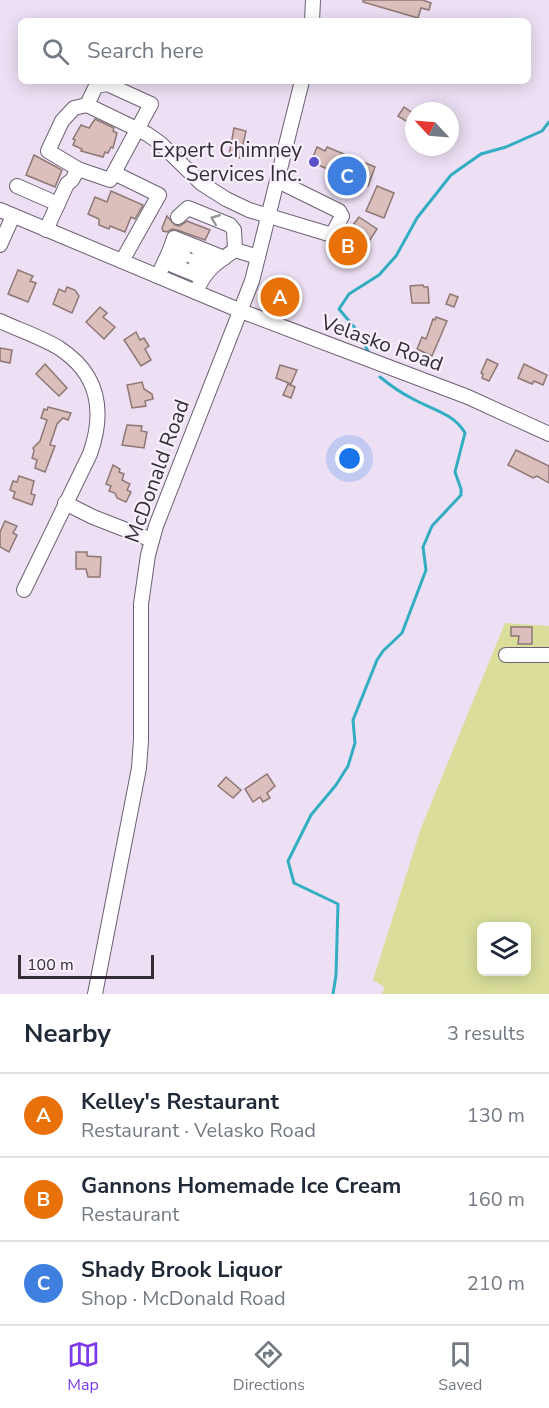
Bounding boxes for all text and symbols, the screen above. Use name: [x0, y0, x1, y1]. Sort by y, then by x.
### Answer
search box: [18, 18, 531, 84]
icon: search: [39, 35, 72, 68]
text: Search here: [87, 36, 204, 66]
north arrow: [405, 102, 459, 156]
place label: Expert Chimney Services Inc.: [152, 136, 302, 188]
pin: C: [328, 154, 366, 198]
marker: Expert Chimney Services Inc.: [307, 155, 321, 169]
one-way arrow: [210, 214, 221, 226]
pin: B: [328, 224, 368, 268]
pin: A: [260, 274, 300, 320]
street label: Velasko Road: [316, 308, 447, 378]
street label: McDonald Road: [118, 395, 196, 547]
your location: [335, 444, 364, 473]
map controls: [477, 922, 531, 976]
button: layers: [477, 922, 531, 976]
scale bar: [18, 952, 154, 980]
text: 100 m: [27, 954, 74, 976]
text: Nearby: [24, 1016, 111, 1051]
text: 3 results: [447, 1020, 525, 1047]
text: Kelley's Restaurant: [81, 1087, 279, 1117]
text: A: [36, 1102, 51, 1129]
text: 130 m: [467, 1102, 525, 1129]
text: Restaurant · Velasko Road: [81, 1117, 316, 1144]
text: Gannons Homemade Ice Cream: [81, 1171, 401, 1201]
text: B: [37, 1186, 50, 1213]
text: 160 m: [467, 1186, 525, 1213]
text: Restaurant: [81, 1201, 179, 1228]
text: Shady Brook Liquor: [81, 1255, 282, 1285]
text: C: [37, 1270, 50, 1297]
text: 210 m: [467, 1270, 525, 1297]
text: Shop · McDonald Road: [81, 1285, 286, 1312]
tab: Map: [67, 1338, 100, 1396]
tab: Directions: [233, 1338, 305, 1396]
tab: Saved: [438, 1338, 482, 1396]

